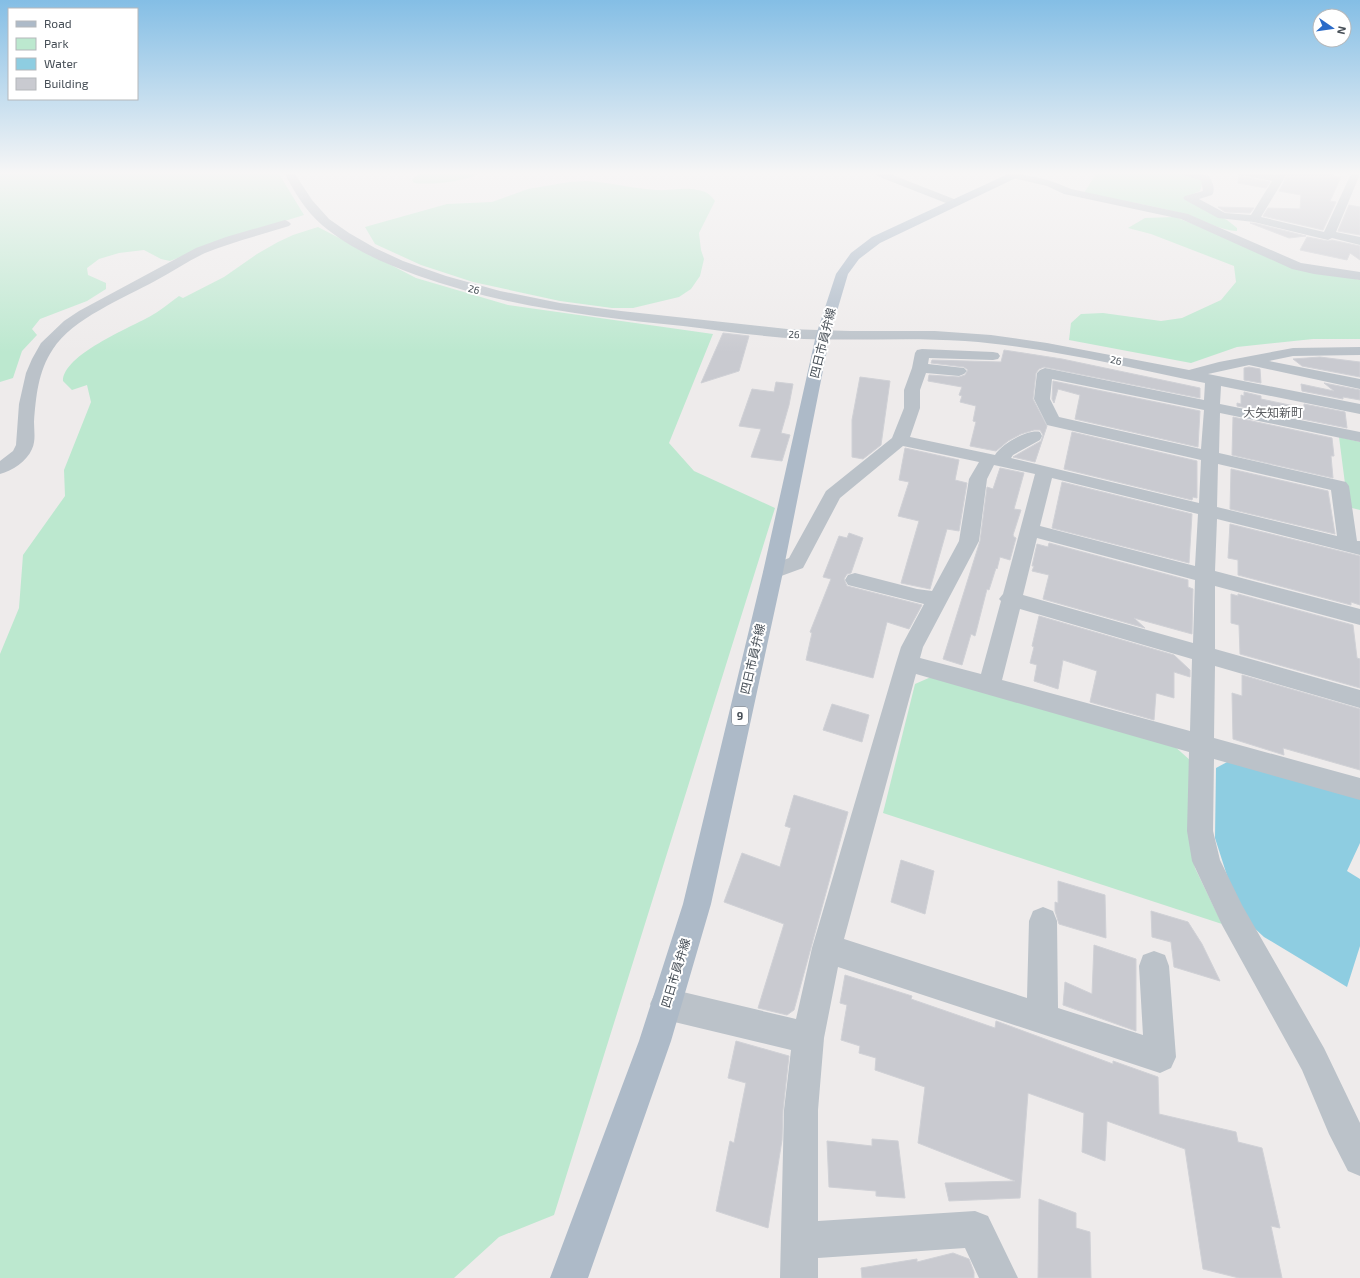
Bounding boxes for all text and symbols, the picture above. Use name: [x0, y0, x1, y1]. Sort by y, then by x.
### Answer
legend: [8, 8, 138, 100]
north arrow: [1312, 8, 1352, 48]
text: Road: [44, 16, 72, 30]
text: N: [1335, 25, 1349, 36]
text: Park: [44, 36, 69, 50]
text: Water: [44, 56, 78, 70]
text: Building: [44, 76, 89, 90]
street label: 26: [467, 282, 481, 296]
street label: 四日市員弁線: [807, 306, 838, 379]
street label: 26: [788, 328, 800, 340]
street label: 26: [1109, 353, 1123, 367]
district label: 大矢知新町: [1243, 405, 1303, 419]
street label: 四日市員弁線: [737, 622, 767, 695]
road number: 9: [732, 707, 748, 725]
street label: 四日市員弁線: [658, 936, 692, 1009]

